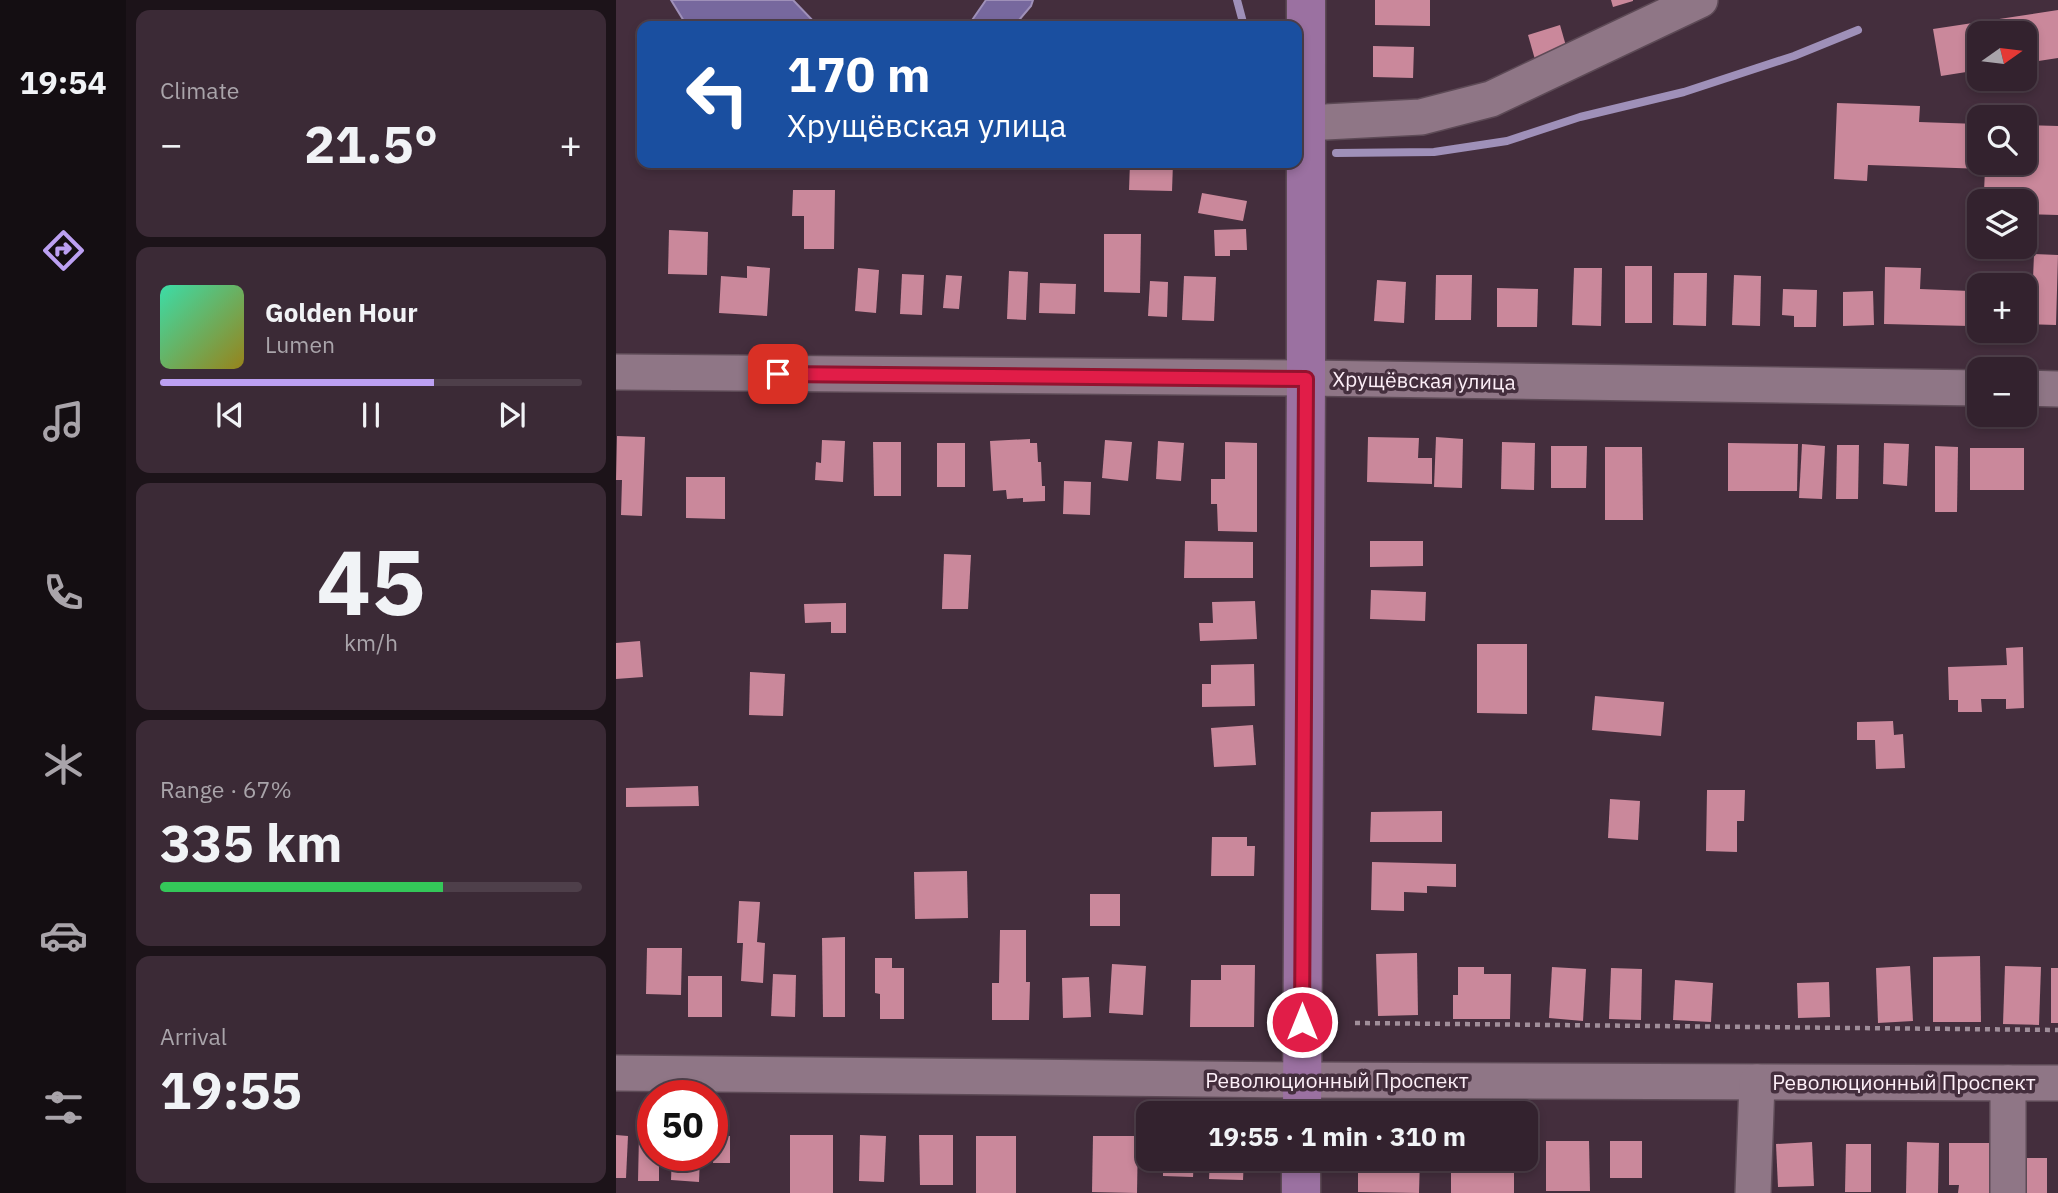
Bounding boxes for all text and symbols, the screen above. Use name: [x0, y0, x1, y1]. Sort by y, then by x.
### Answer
north arrow: [1967, 21, 2037, 91]
map controls: [1967, 21, 2037, 427]
text: 170 m: [787, 42, 931, 105]
icon: left: [672, 49, 763, 140]
text: 19:54: [19, 61, 107, 103]
text: Climate: [160, 75, 239, 105]
text: Хрущёвская улица: [787, 104, 1067, 146]
button: search: [1967, 105, 2037, 175]
text: 21.5°: [304, 110, 438, 177]
text: −: [160, 119, 183, 168]
text: +: [559, 119, 582, 168]
button: layers: [1967, 189, 2037, 259]
icon: directions: [39, 226, 88, 275]
button: +: [1967, 273, 2037, 343]
text: Golden Hour: [265, 295, 418, 329]
text: Lumen: [265, 329, 335, 359]
pin: [748, 344, 808, 404]
icon: arrive: [759, 355, 797, 393]
button: −: [1967, 357, 2037, 427]
street label: Хрущёвская улица: [1332, 364, 1516, 396]
icon: previous: [211, 396, 249, 434]
icon: pause: [352, 396, 390, 434]
icon: next: [493, 396, 531, 434]
icon: music: [39, 397, 88, 446]
text: 45: [316, 522, 426, 640]
icon: phone: [39, 568, 88, 617]
text: km/h: [344, 627, 398, 657]
icon: climate: [39, 740, 88, 789]
text: Range · 67%: [160, 774, 292, 804]
text: 335 km: [160, 809, 342, 876]
icon: car: [39, 911, 88, 960]
position arrow: [1265, 985, 1339, 1059]
text: Arrival: [160, 1021, 227, 1051]
text: 19:55: [160, 1056, 302, 1123]
street label: Революционный Проспект: [1205, 1066, 1469, 1094]
street label: Революционный Проспект: [1772, 1068, 2036, 1096]
speed limit sign: 50: [637, 1080, 728, 1171]
icon: filters: [39, 1083, 88, 1132]
text: 19:55 · 1 min · 310 m: [1208, 1119, 1466, 1153]

